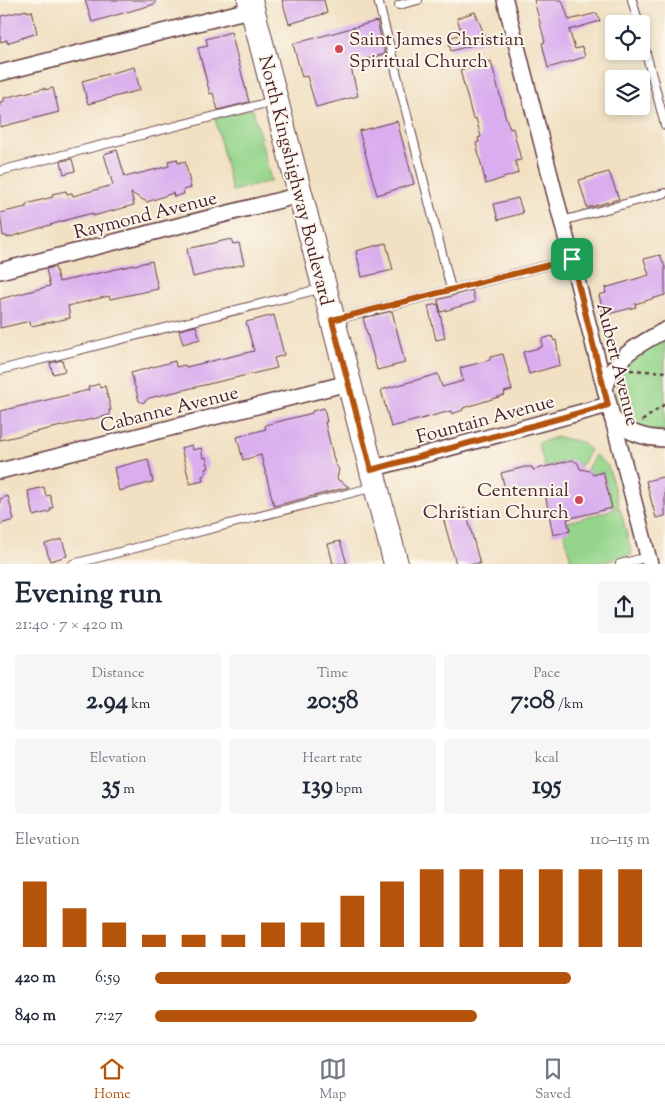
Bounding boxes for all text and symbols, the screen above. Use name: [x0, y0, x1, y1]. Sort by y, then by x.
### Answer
map controls: [605, 15, 650, 115]
button: locate: [605, 15, 650, 60]
place label: Saint James Christian Spiritual Church: [349, 27, 524, 76]
marker: Saint James Christian Spiritual Church: [333, 43, 345, 55]
street label: North Kingshighway Boulevard: [250, 53, 339, 309]
button: layers: [605, 70, 650, 115]
street label: Raymond Avenue: [71, 186, 220, 247]
pin: [551, 238, 593, 280]
icon: arrive: [558, 245, 586, 273]
street label: Aubert Avenue: [588, 300, 645, 429]
street label: Cabanne Avenue: [98, 380, 242, 441]
street label: Fountain Avenue: [414, 389, 558, 452]
place label: Centennial Christian Church: [423, 478, 569, 527]
marker: Centennial Christian Church: [573, 494, 585, 506]
text: Evening run: [15, 575, 162, 615]
button: share: [598, 581, 650, 633]
text: 21:40 · 7 × 420 m: [15, 614, 123, 637]
text: Distance: [92, 664, 145, 684]
text: Time: [317, 664, 348, 684]
text: Pace: [533, 664, 560, 684]
text: 2.94: [86, 684, 128, 720]
text: 20:58: [306, 684, 359, 720]
text: 7:08: [510, 684, 555, 720]
text: km: [128, 695, 150, 715]
text: /km: [555, 695, 583, 715]
text: Elevation: [90, 749, 147, 769]
text: Heart rate: [303, 749, 362, 769]
text: kcal: [535, 749, 559, 769]
text: 35: [102, 769, 120, 805]
text: 139: [302, 769, 333, 805]
text: 195: [532, 769, 561, 805]
text: m: [120, 780, 135, 800]
text: bpm: [333, 780, 363, 800]
text: Elevation: [15, 829, 80, 852]
text: 110–115 m: [590, 829, 650, 852]
text: 420 m: [15, 967, 56, 990]
text: 6:59: [95, 967, 120, 990]
text: 840 m: [15, 1005, 56, 1028]
text: 7:27: [95, 1005, 123, 1028]
tab: Home: [94, 1055, 131, 1105]
tab: Map: [319, 1055, 347, 1105]
tab: Saved: [535, 1055, 571, 1105]

